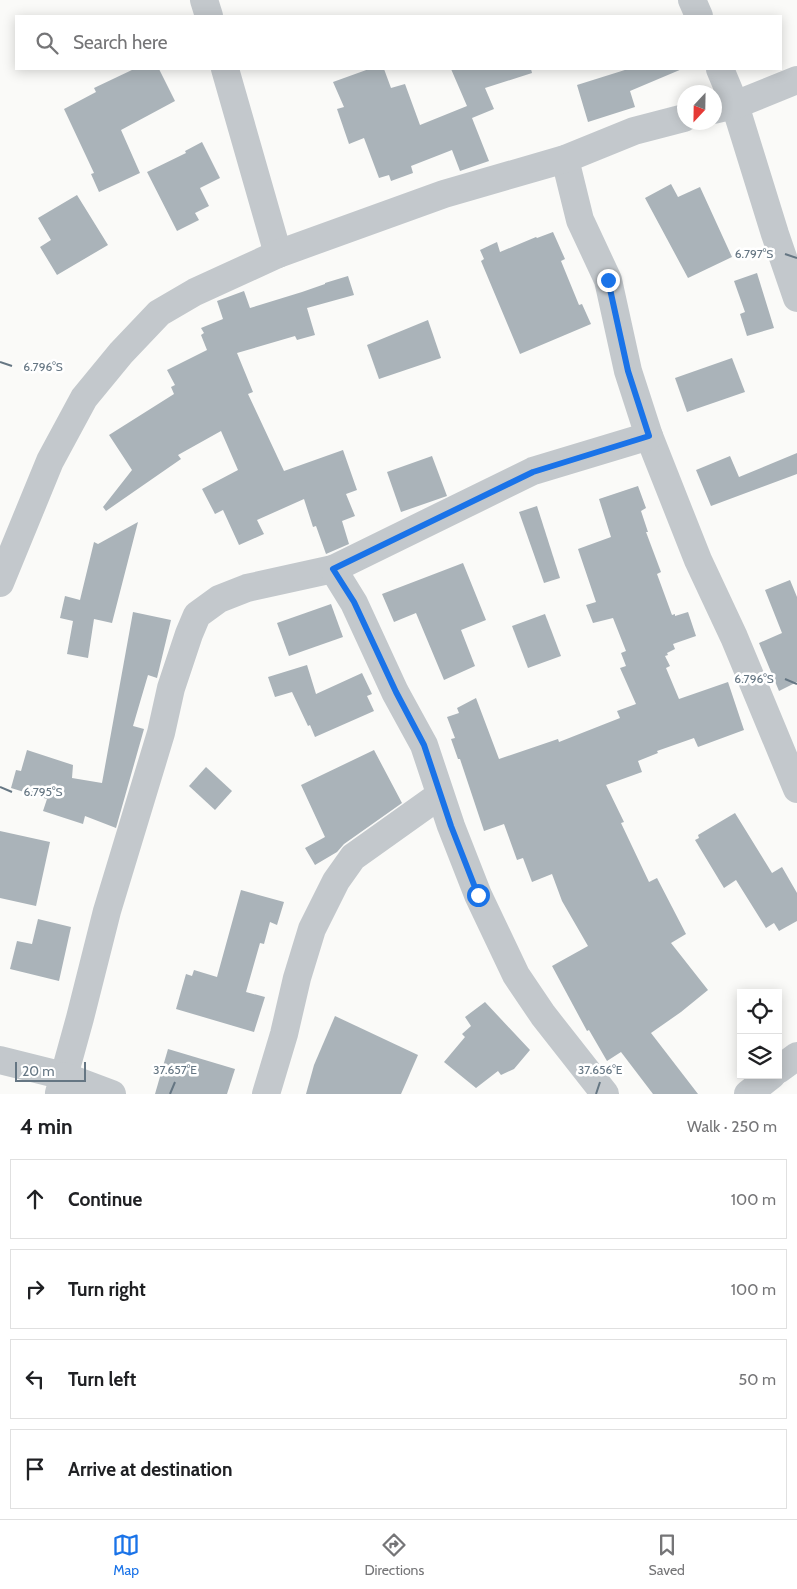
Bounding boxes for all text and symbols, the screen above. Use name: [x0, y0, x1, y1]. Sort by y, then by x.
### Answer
search box: [15, 15, 782, 70]
icon: search: [33, 29, 61, 57]
text: Search here: [73, 31, 167, 54]
north arrow: [677, 85, 722, 130]
text: 6.797°S: [735, 246, 773, 261]
route end: [597, 269, 620, 292]
text: 6.796°S: [23, 359, 63, 374]
text: 6.796°S: [734, 671, 774, 686]
text: 6.795°S: [23, 784, 63, 799]
route start: [467, 884, 490, 907]
map controls: [737, 989, 782, 1079]
button: locate: [737, 989, 782, 1034]
button: layers: [737, 1034, 782, 1079]
scale bar: [15, 1059, 86, 1082]
text: 20 m: [22, 1062, 55, 1080]
text: 37.657°E: [153, 1062, 197, 1077]
text: 37.656°E: [578, 1062, 623, 1077]
text: 4 min: [20, 1114, 73, 1139]
text: Walk · 250 m: [687, 1117, 777, 1136]
icon: ahead: [21, 1185, 49, 1213]
text: Continue: [68, 1188, 142, 1211]
text: 100 m: [731, 1190, 776, 1209]
icon: right: [21, 1275, 49, 1303]
text: Turn right: [68, 1278, 146, 1301]
text: 100 m: [731, 1280, 776, 1299]
icon: left: [21, 1365, 49, 1393]
text: Turn left: [68, 1368, 136, 1391]
text: 50 m: [739, 1370, 776, 1389]
icon: arrive: [21, 1455, 49, 1483]
text: Arrive at destination: [68, 1458, 232, 1481]
tab: Map: [112, 1531, 140, 1579]
tab: Directions: [364, 1531, 424, 1579]
tab: Saved: [648, 1531, 685, 1579]

